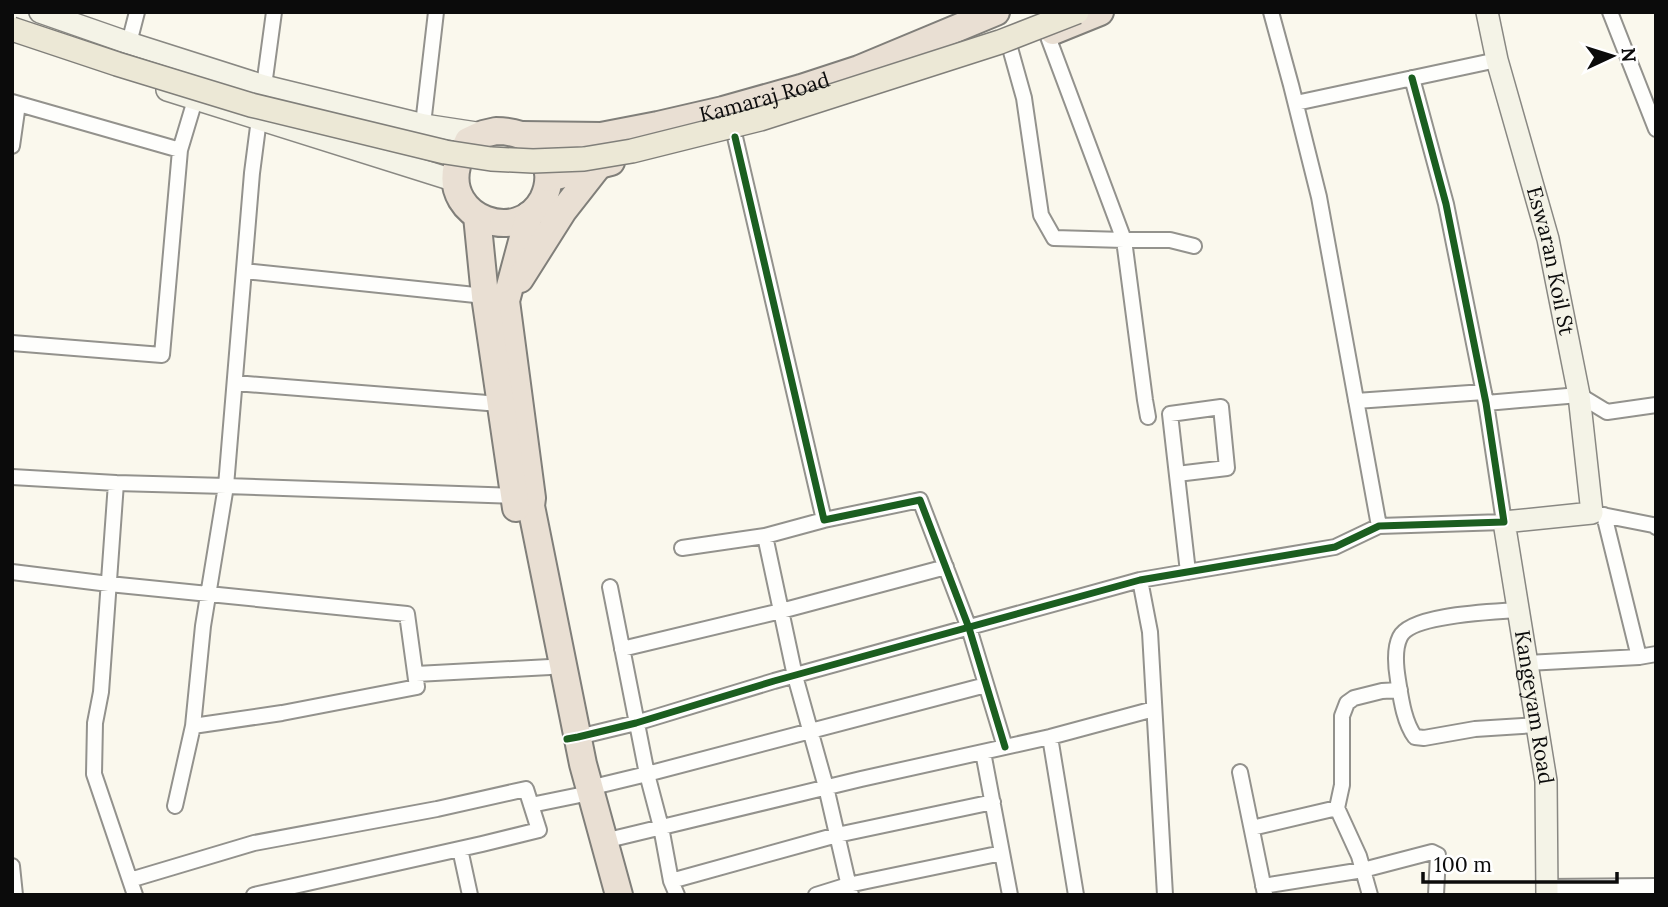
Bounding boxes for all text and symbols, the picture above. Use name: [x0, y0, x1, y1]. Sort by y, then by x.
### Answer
north arrow: [1577, 21, 1647, 91]
text: N: [1616, 47, 1641, 63]
street label: Kamaraj Road: [697, 66, 833, 128]
street label: Eswaran Koil St: [1521, 183, 1581, 338]
street label: Kangeyam Road: [1509, 628, 1560, 786]
scale bar: [1423, 841, 1617, 885]
text: 100 m: [1434, 851, 1492, 878]

